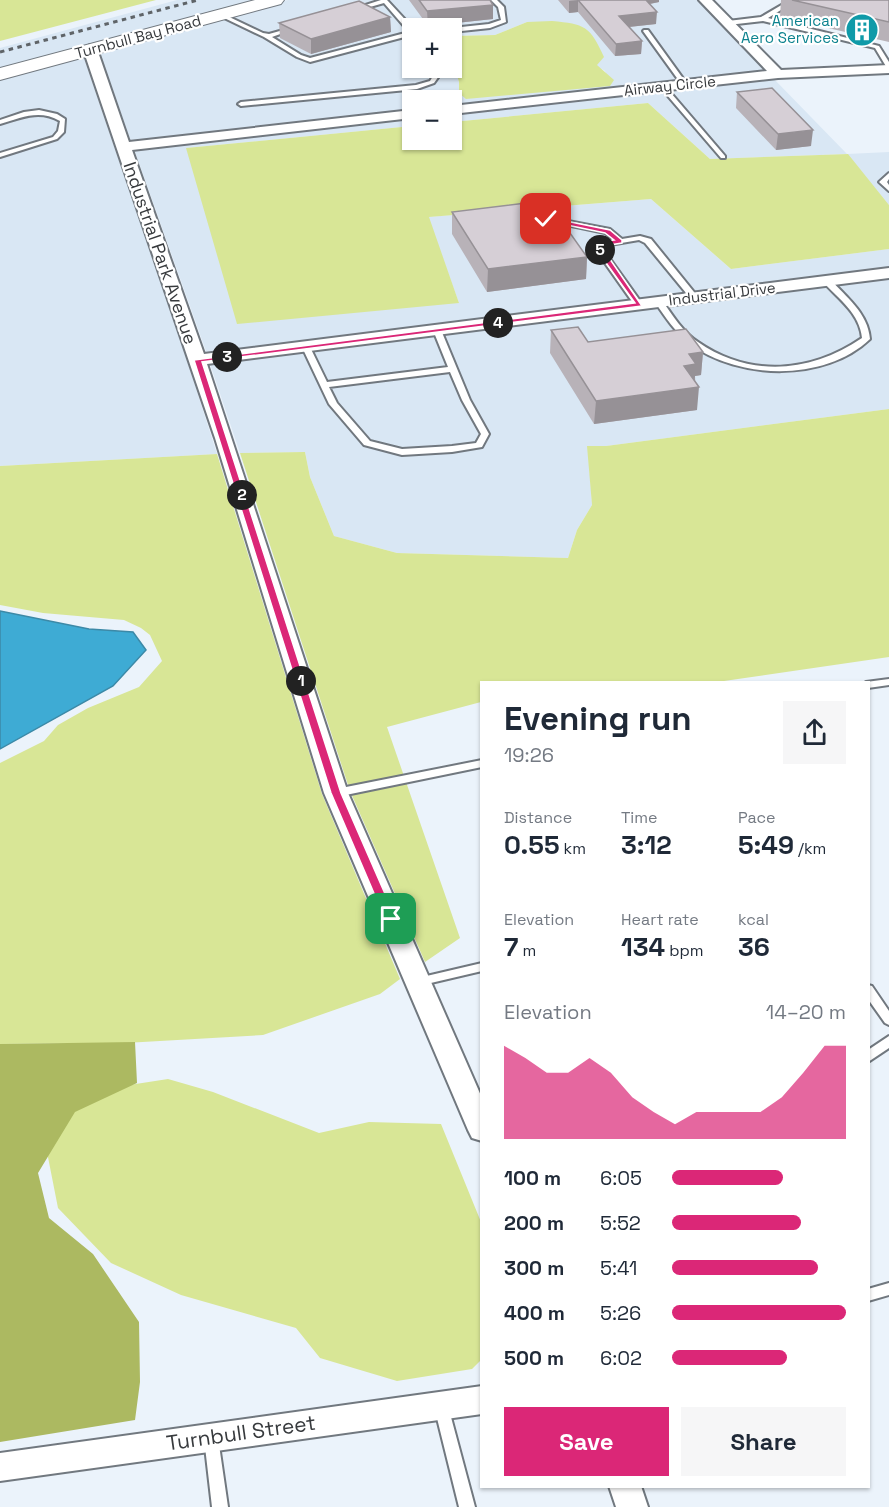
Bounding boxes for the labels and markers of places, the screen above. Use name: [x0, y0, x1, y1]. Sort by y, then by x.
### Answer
place label: American Aero Services: [741, 11, 839, 47]
building icon: American Aero Services: [844, 12, 880, 48]
pin: [520, 193, 571, 244]
pin: 5: [585, 235, 615, 265]
pin: 4: [483, 308, 513, 338]
pin: 3: [212, 342, 242, 372]
pin: 2: [227, 480, 257, 510]
pin: 1: [286, 666, 316, 696]
pin: [365, 893, 416, 944]

